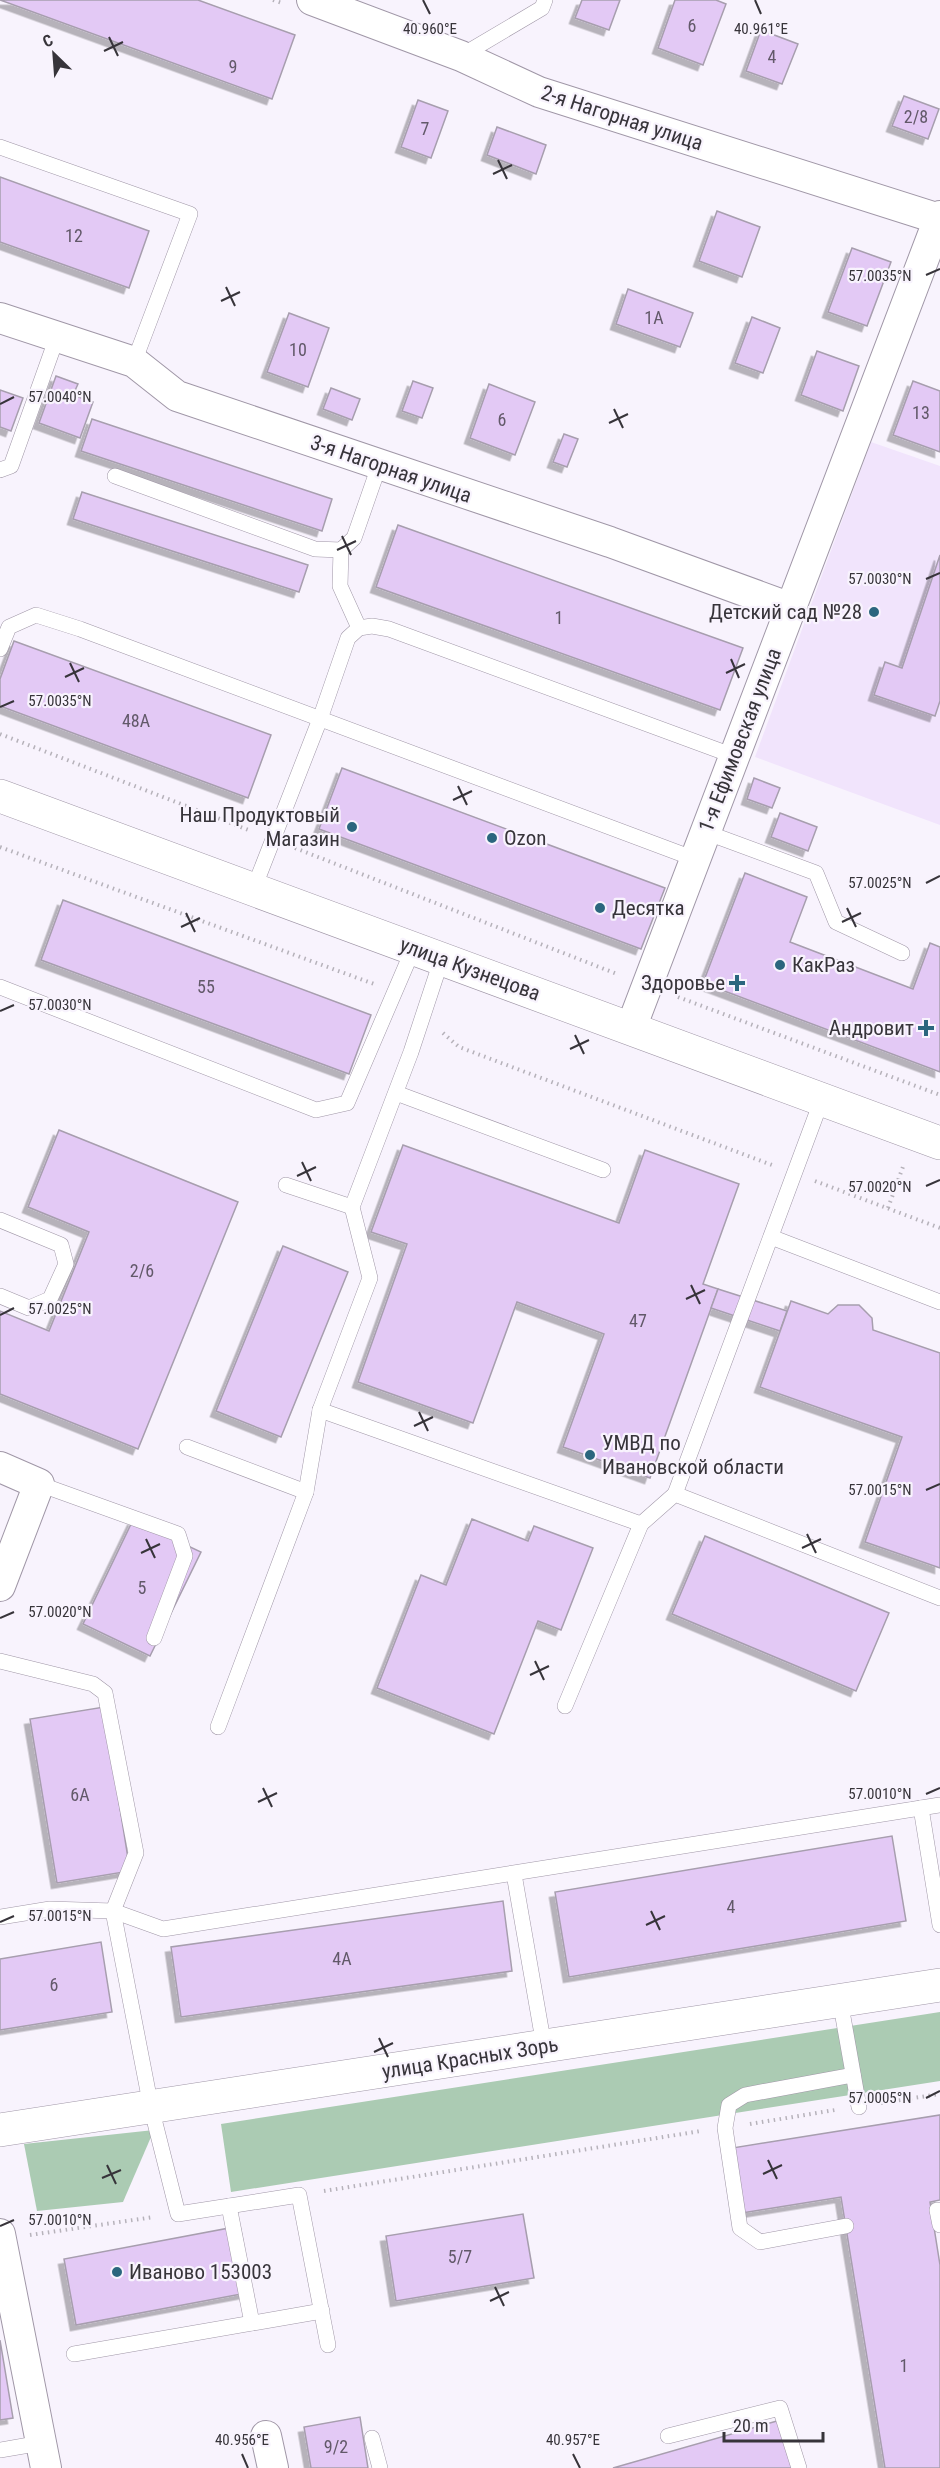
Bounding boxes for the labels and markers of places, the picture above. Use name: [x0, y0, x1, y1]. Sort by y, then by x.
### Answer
place label: Детский сад №28: [709, 600, 862, 624]
marker: Детский сад №28: [867, 605, 881, 619]
place label: Наш Продуктовый Магазин: [179, 803, 340, 851]
marker: Наш Продуктовый Магазин: [345, 820, 359, 834]
place label: Ozon: [504, 826, 546, 850]
marker: Ozon: [485, 831, 499, 845]
place label: Десятка: [612, 896, 685, 920]
marker: Десятка: [593, 901, 607, 915]
place label: КакРаз: [792, 953, 855, 977]
marker: КакРаз: [773, 958, 787, 972]
place label: Здоровье: [641, 971, 725, 995]
marker: Здоровье: [730, 976, 744, 990]
place label: Андровит: [829, 1016, 914, 1040]
marker: Андровит: [919, 1021, 933, 1035]
place label: УМВД по Ивановской области: [602, 1431, 784, 1479]
marker: УМВД по Ивановской области: [583, 1448, 597, 1462]
place label: Иваново 153003: [129, 2260, 272, 2284]
marker: Иваново 153003: [110, 2265, 124, 2279]

